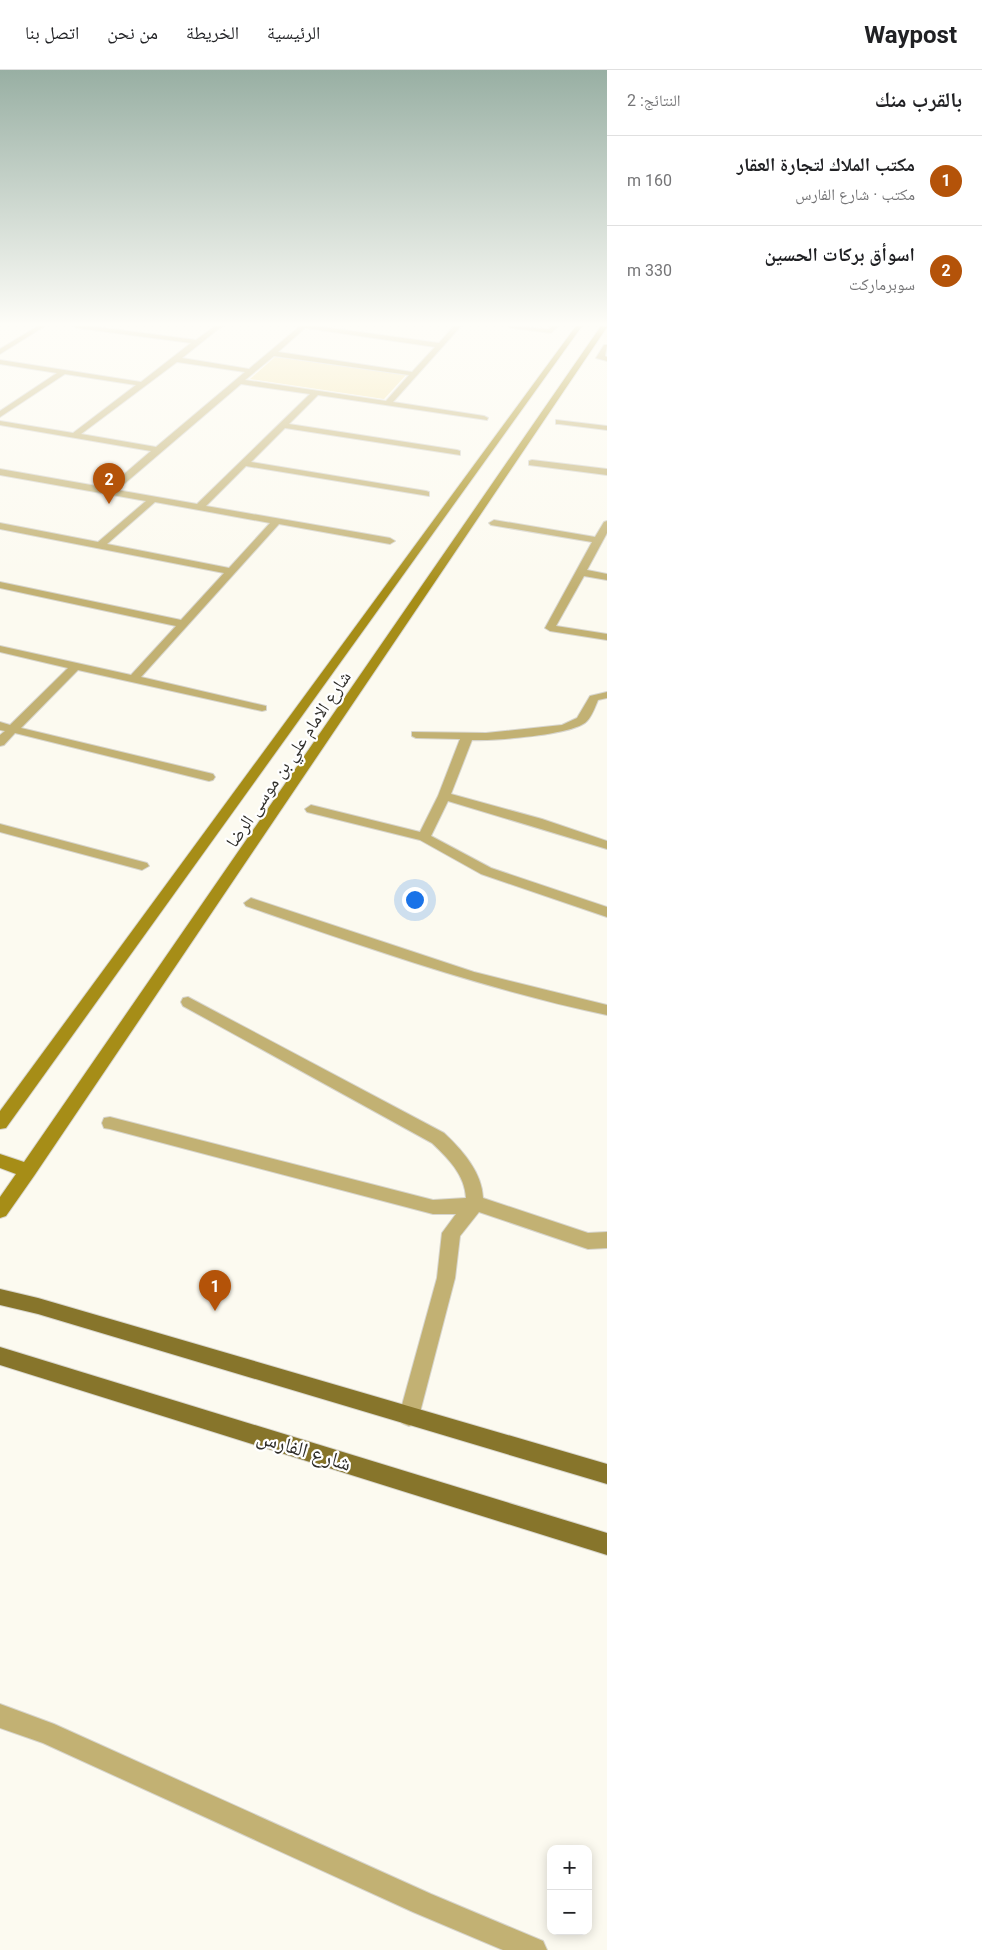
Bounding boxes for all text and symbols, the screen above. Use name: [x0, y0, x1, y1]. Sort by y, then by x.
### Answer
text: Waypost: [864, 21, 957, 49]
text: اتصل بنا: [25, 22, 79, 43]
text: من نحن: [107, 22, 158, 43]
text: الخريطة: [186, 22, 239, 43]
text: الرئيسية: [267, 22, 320, 43]
text: بالقرب منك: [875, 88, 962, 112]
text: النتائج: 2: [627, 91, 681, 110]
text: مكتب الملاك لتجارة العقار: [737, 153, 915, 176]
text: 160 m: [627, 171, 672, 190]
text: 1: [941, 171, 951, 190]
text: مكتب · شارع الفارس: [795, 185, 915, 204]
text: اسوأق بركات الحسين: [764, 243, 915, 266]
text: 330 m: [627, 261, 672, 280]
text: 2: [941, 261, 951, 280]
text: سوبرماركت: [849, 275, 915, 294]
pin: 2: [93, 463, 125, 504]
street label: شارع الامام علي بن موسى الرضا: [221, 667, 359, 854]
your location: [402, 887, 428, 913]
pin: 1: [199, 1270, 231, 1311]
street label: شارع الفارس: [254, 1424, 354, 1477]
map controls: [547, 1845, 592, 1935]
button: +: [547, 1845, 592, 1890]
button: −: [547, 1890, 592, 1935]

